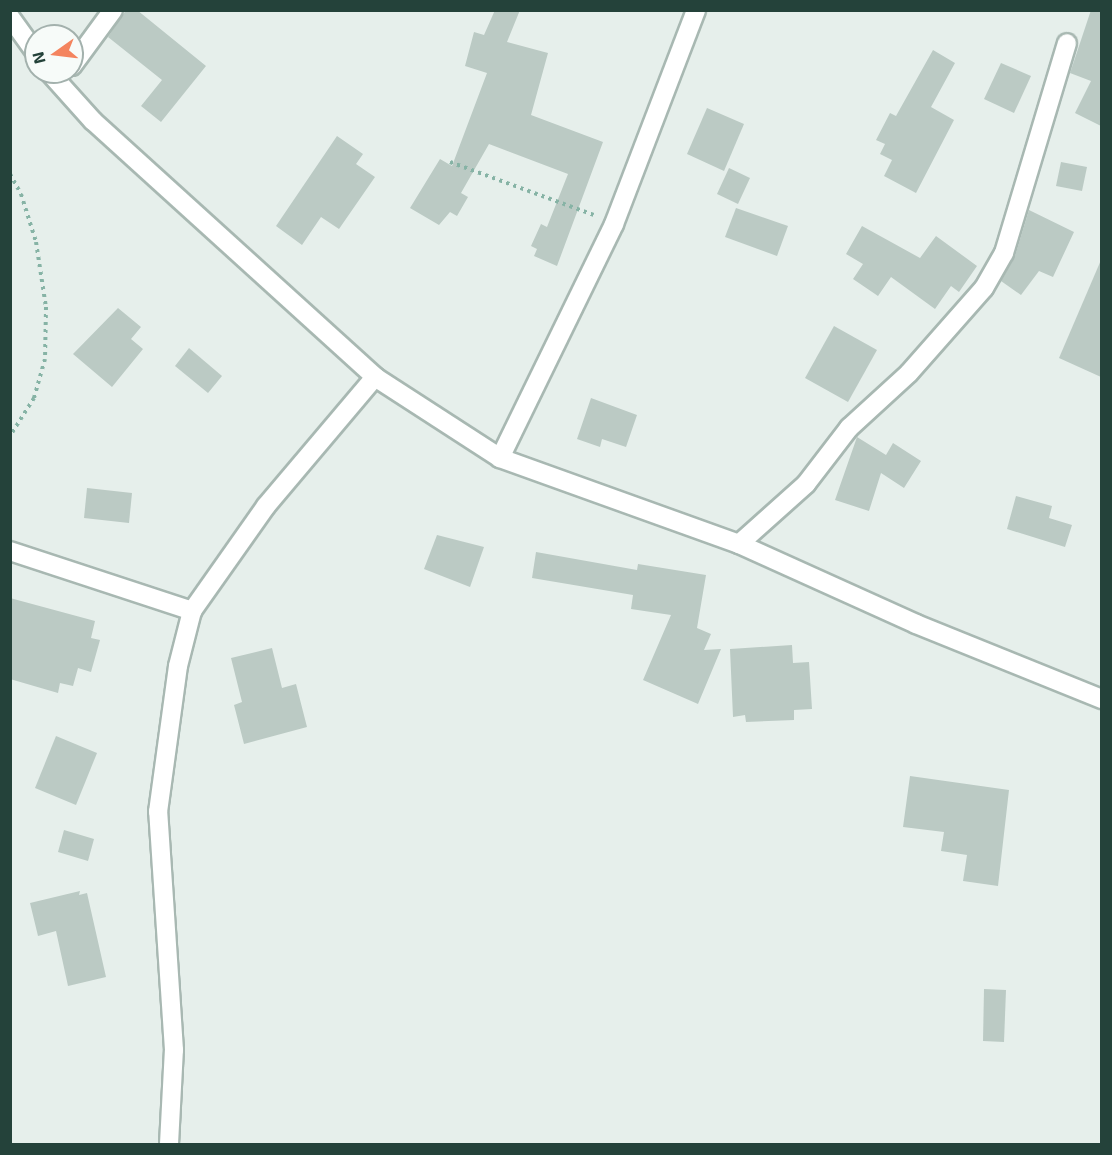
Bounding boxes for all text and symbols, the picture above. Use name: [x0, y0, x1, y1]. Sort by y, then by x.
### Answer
north arrow: [24, 24, 84, 84]
text: N: [27, 50, 49, 66]

